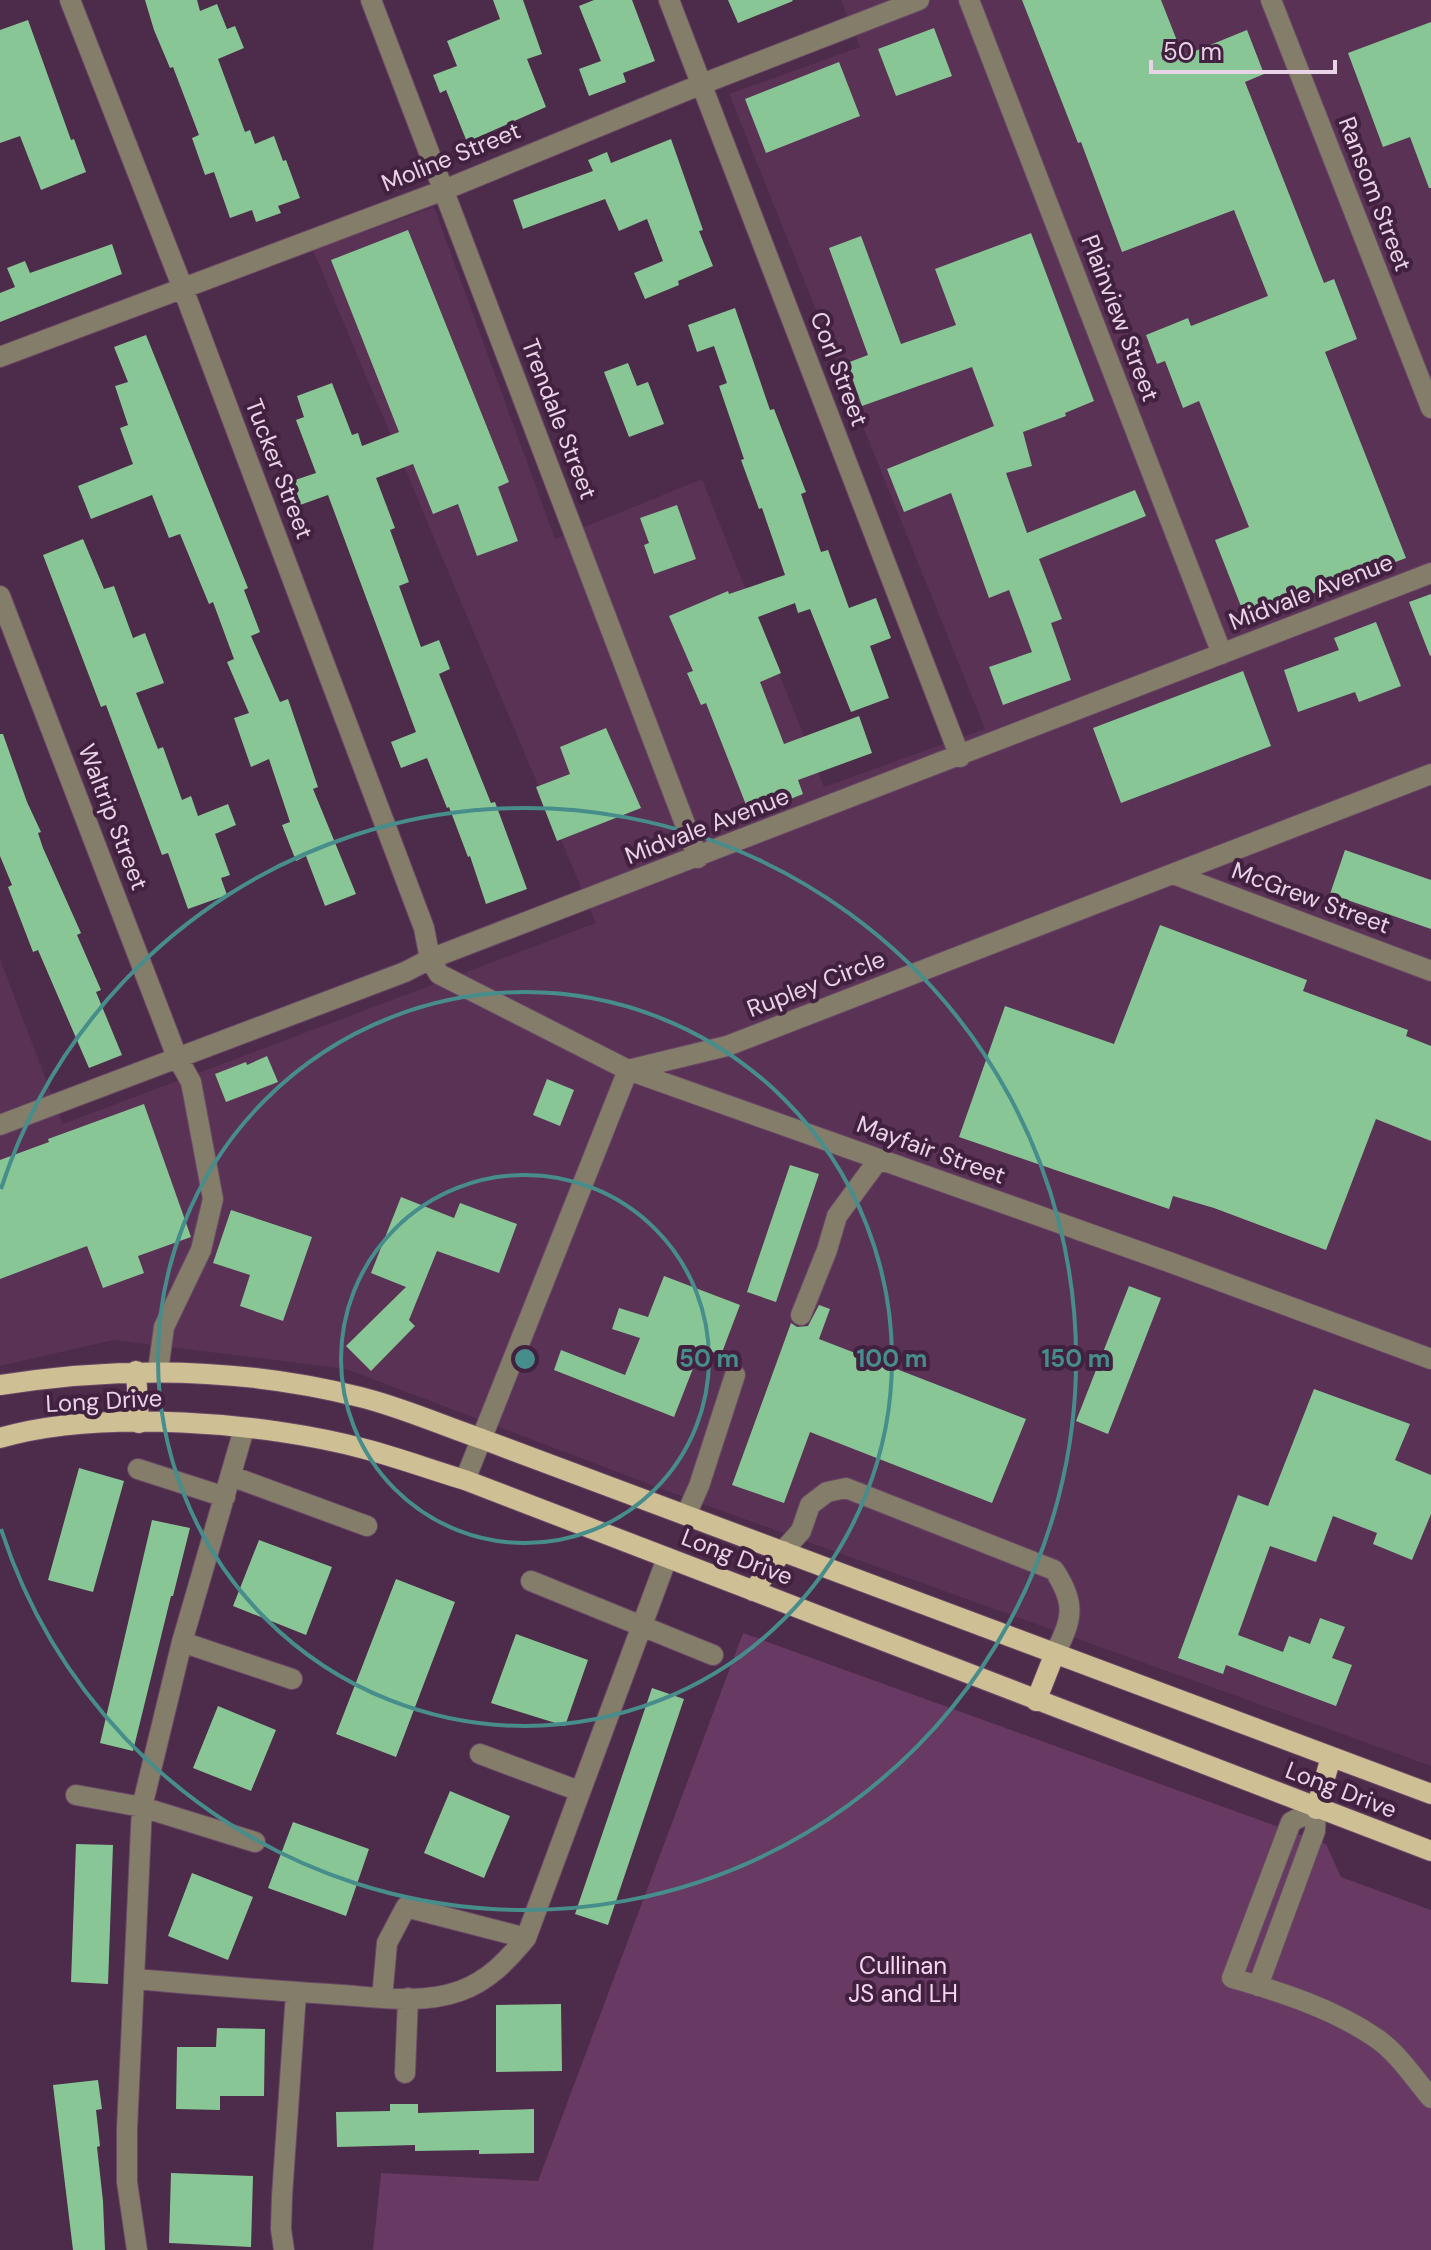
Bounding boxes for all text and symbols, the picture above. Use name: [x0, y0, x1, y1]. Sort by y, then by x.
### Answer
scale bar: [1151, 24, 1335, 74]
text: 50 m: [1163, 36, 1222, 67]
street label: Ransom Street: [1332, 112, 1419, 275]
street label: Moline Street: [377, 115, 525, 199]
street label: Plainview Street: [1074, 230, 1166, 405]
street label: Corl Street: [803, 307, 875, 430]
street label: Trendale Street: [515, 334, 604, 503]
street label: Tucker Street: [238, 394, 320, 543]
street label: Midvale Avenue: [1225, 546, 1397, 637]
street label: Waltrip Street: [71, 739, 156, 894]
street label: Midvale Avenue: [621, 780, 793, 871]
street label: McGrew Street: [1228, 855, 1395, 941]
street label: Rupley Circle: [742, 943, 889, 1024]
street label: Mayfair Street: [853, 1108, 1010, 1191]
text: 50 m: [679, 1343, 739, 1374]
text: 100 m: [857, 1343, 927, 1374]
text: 150 m: [1042, 1343, 1110, 1374]
centre of rings: [511, 1345, 539, 1373]
street label: Long Drive: [45, 1382, 163, 1419]
street label: Long Drive: [677, 1521, 797, 1592]
street label: Long Drive: [1281, 1754, 1401, 1825]
park label: Cullinan JS and LH: [848, 1950, 958, 2009]

